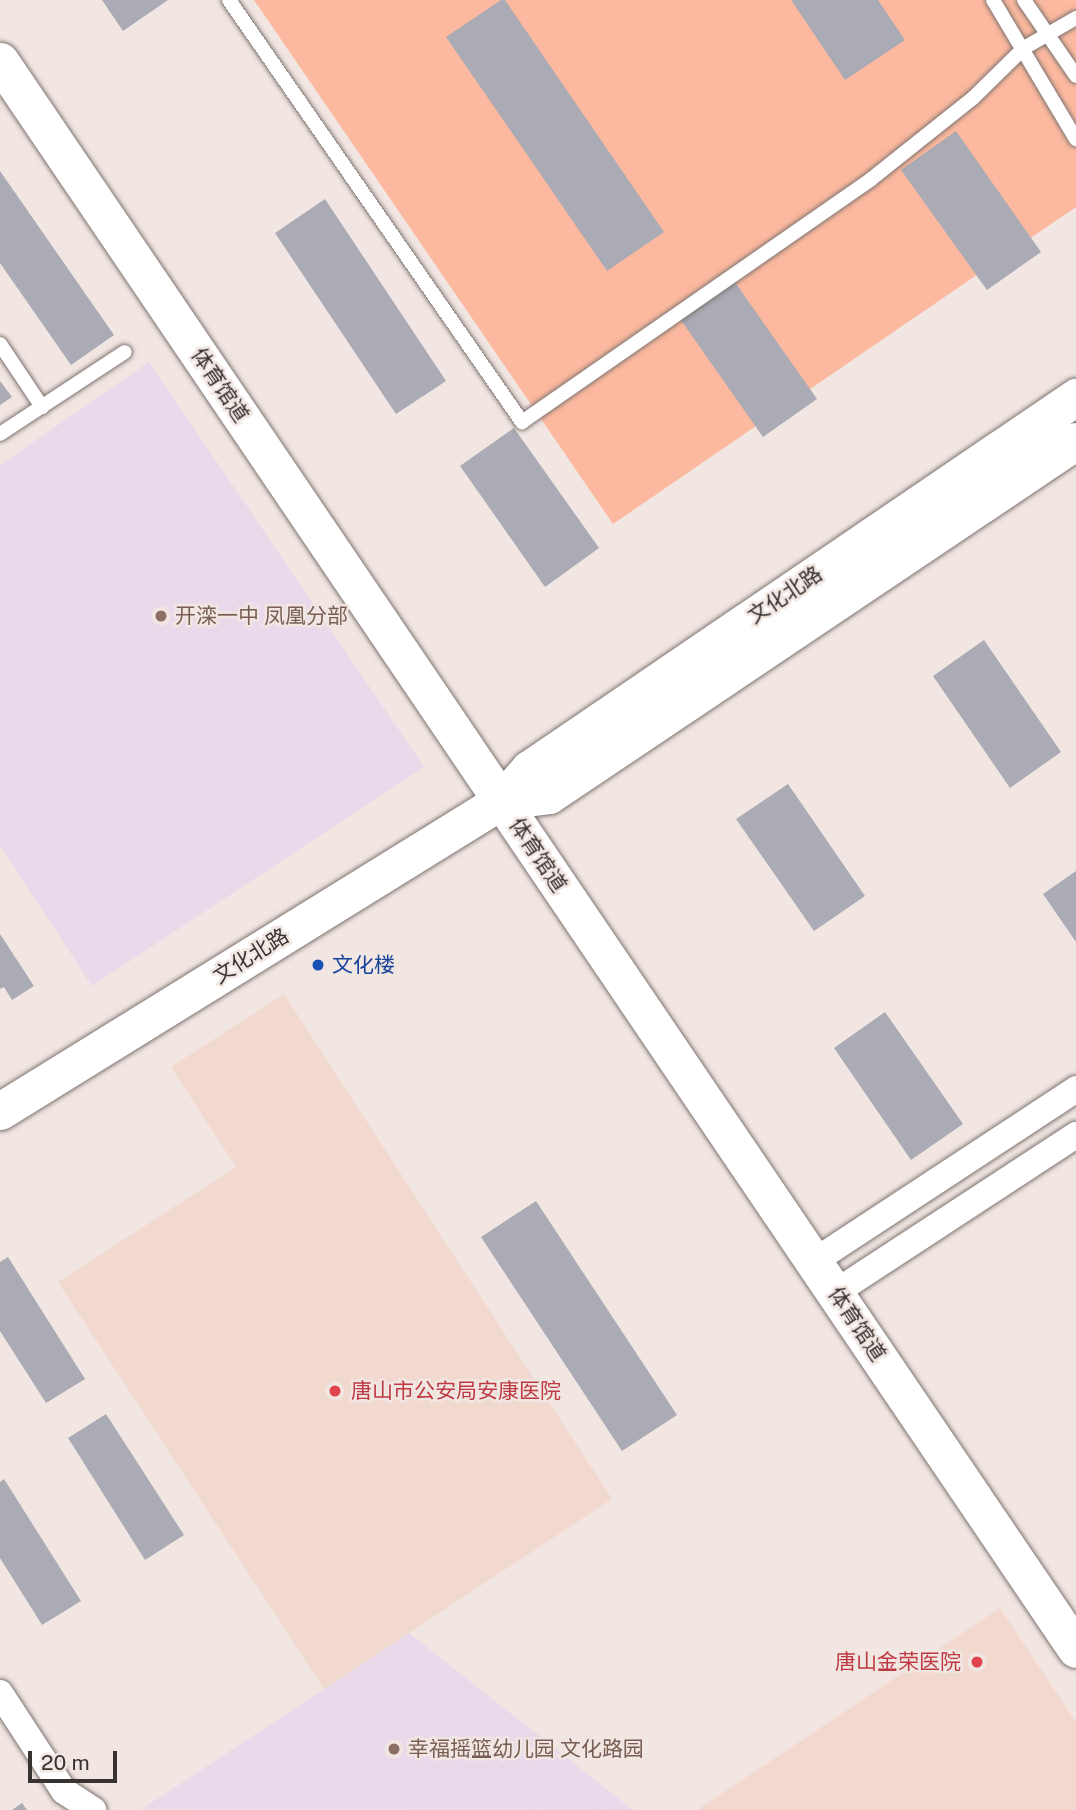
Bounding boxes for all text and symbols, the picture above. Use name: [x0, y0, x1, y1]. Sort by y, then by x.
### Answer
street label: 体育馆道: [186, 343, 254, 427]
street label: 文化北路: [743, 561, 827, 629]
place label: 开滦一中 凤凰分部: [175, 603, 348, 629]
marker: 开滦一中 凤凰分部: [153, 608, 169, 624]
street label: 体育馆道: [504, 813, 572, 897]
street label: 文化北路: [209, 923, 293, 989]
place label: 文化楼: [332, 952, 395, 978]
marker: 文化楼: [310, 957, 326, 973]
street label: 体育馆道: [823, 1282, 891, 1366]
place label: 唐山市公安局安康医院: [351, 1378, 561, 1404]
marker: 唐山市公安局安康医院: [325, 1381, 345, 1401]
place label: 唐山金荣医院: [835, 1649, 961, 1675]
marker: 唐山金荣医院: [967, 1652, 987, 1672]
scale bar: [32, 1736, 121, 1780]
place label: 幸福摇篮幼儿园 文化路园: [408, 1736, 644, 1762]
marker: 幸福摇篮幼儿园 文化路园: [386, 1741, 402, 1757]
text: 20 m: [41, 1750, 90, 1775]

